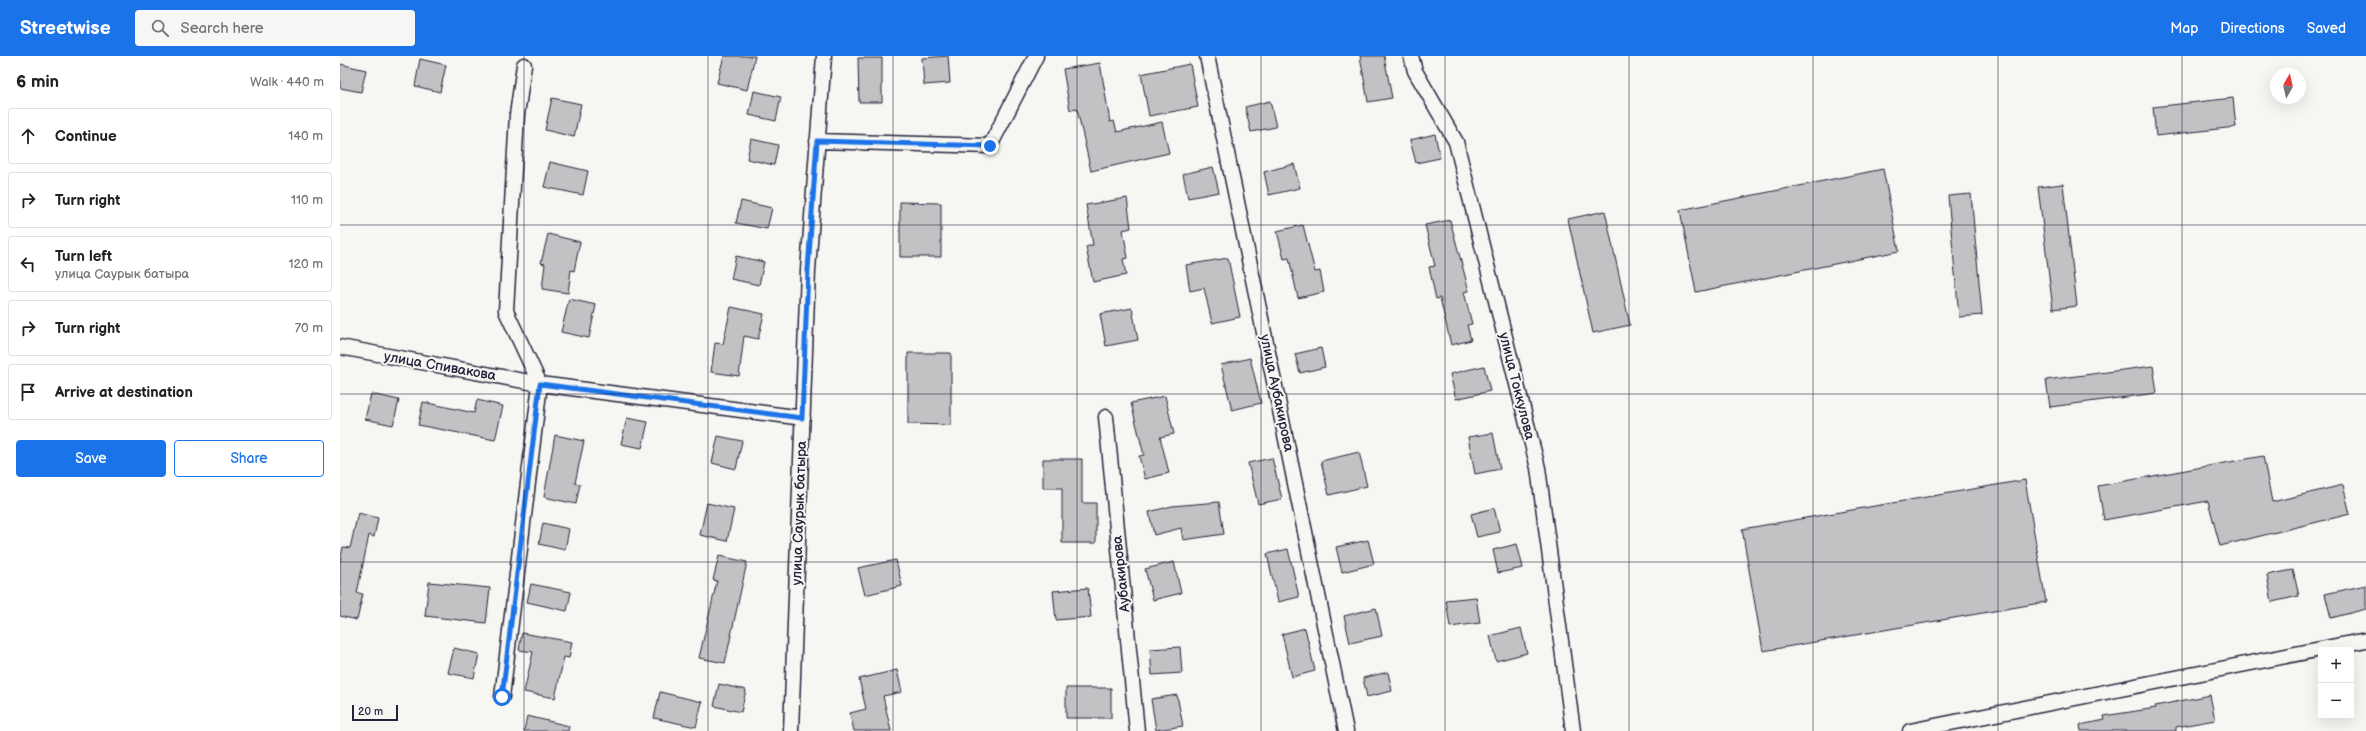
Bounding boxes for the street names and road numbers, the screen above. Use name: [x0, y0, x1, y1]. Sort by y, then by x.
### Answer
street label: улица Токкулова: [1495, 330, 1539, 442]
street label: улица Аубакирова: [1256, 333, 1298, 454]
street label: улица Спивакова: [383, 348, 498, 384]
street label: улица Саурык батыра: [788, 440, 810, 586]
street label: Аубакирова: [1108, 534, 1134, 614]

